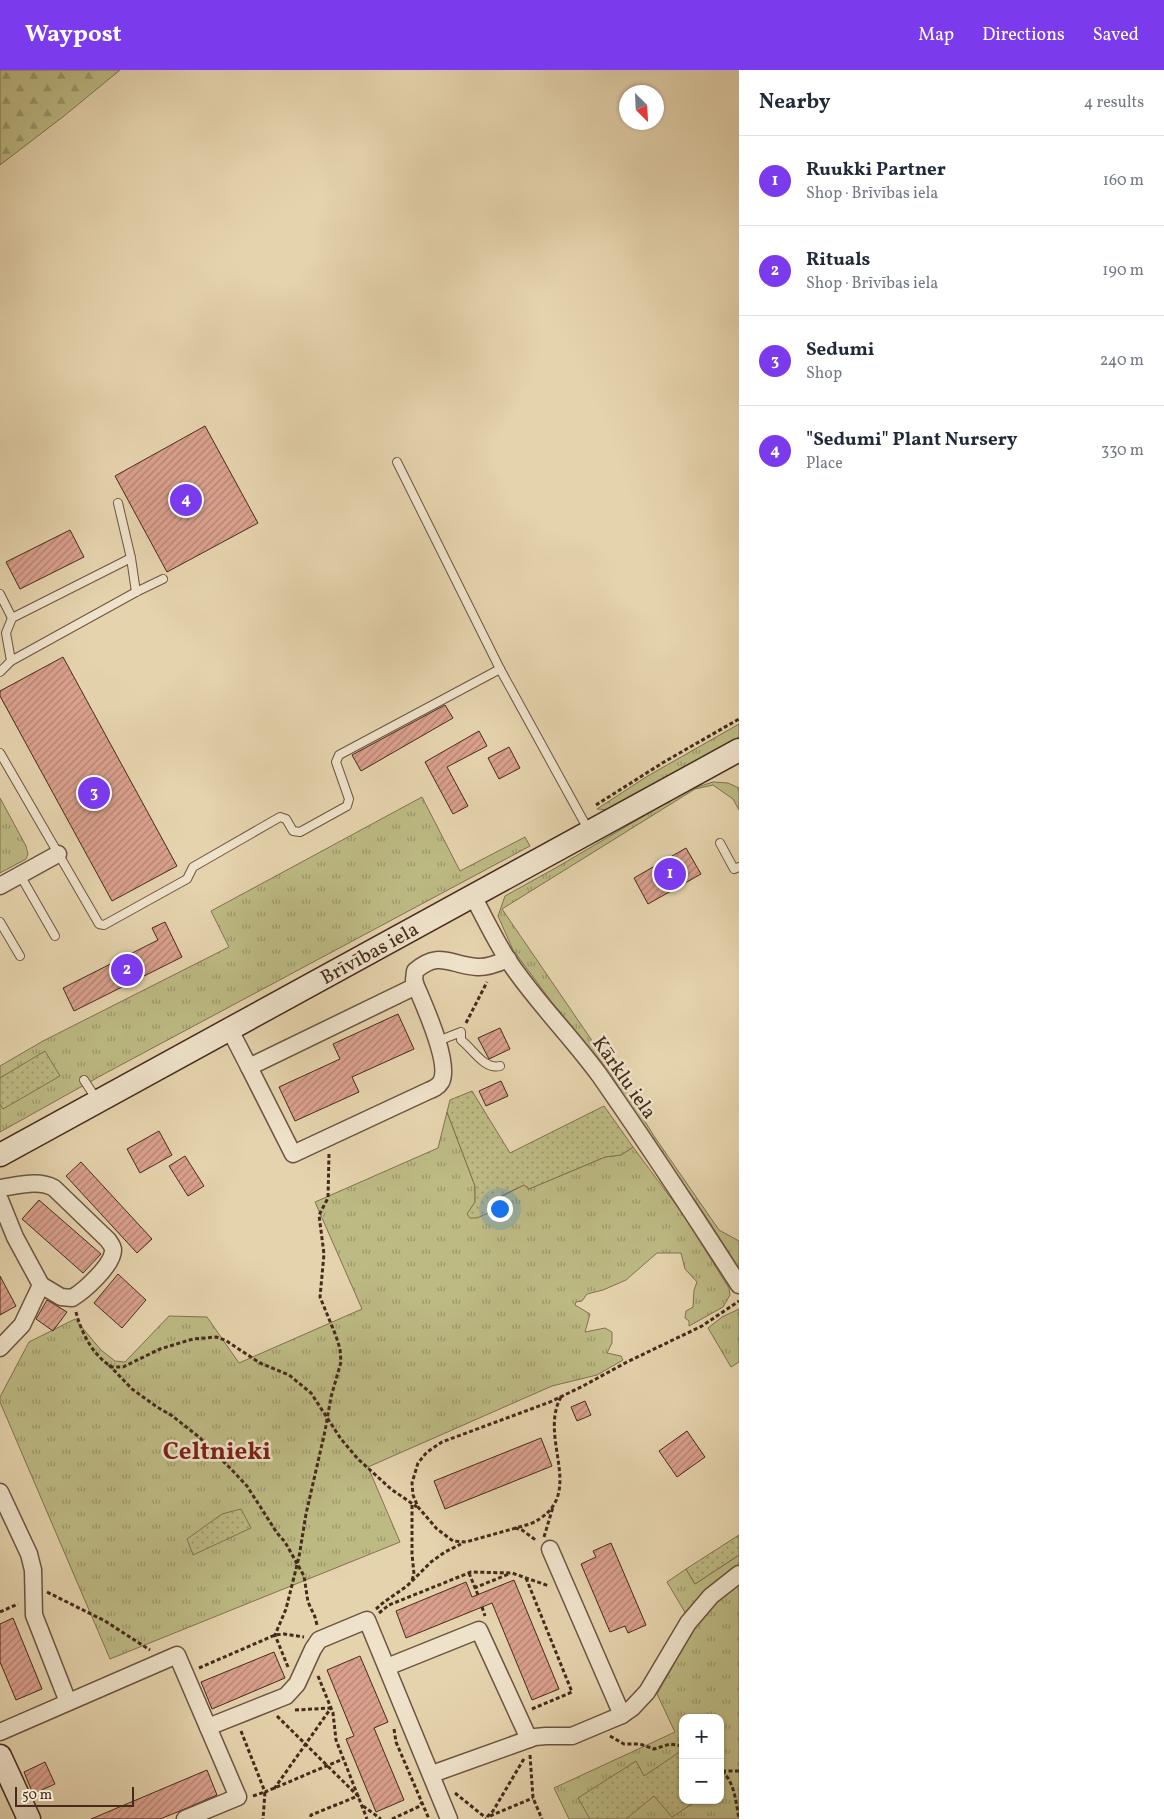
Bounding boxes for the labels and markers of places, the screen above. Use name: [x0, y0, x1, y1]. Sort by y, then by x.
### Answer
pin: 4: [170, 481, 202, 519]
pin: 3: [78, 774, 110, 812]
pin: 1: [654, 855, 686, 893]
pin: 2: [111, 951, 143, 989]

